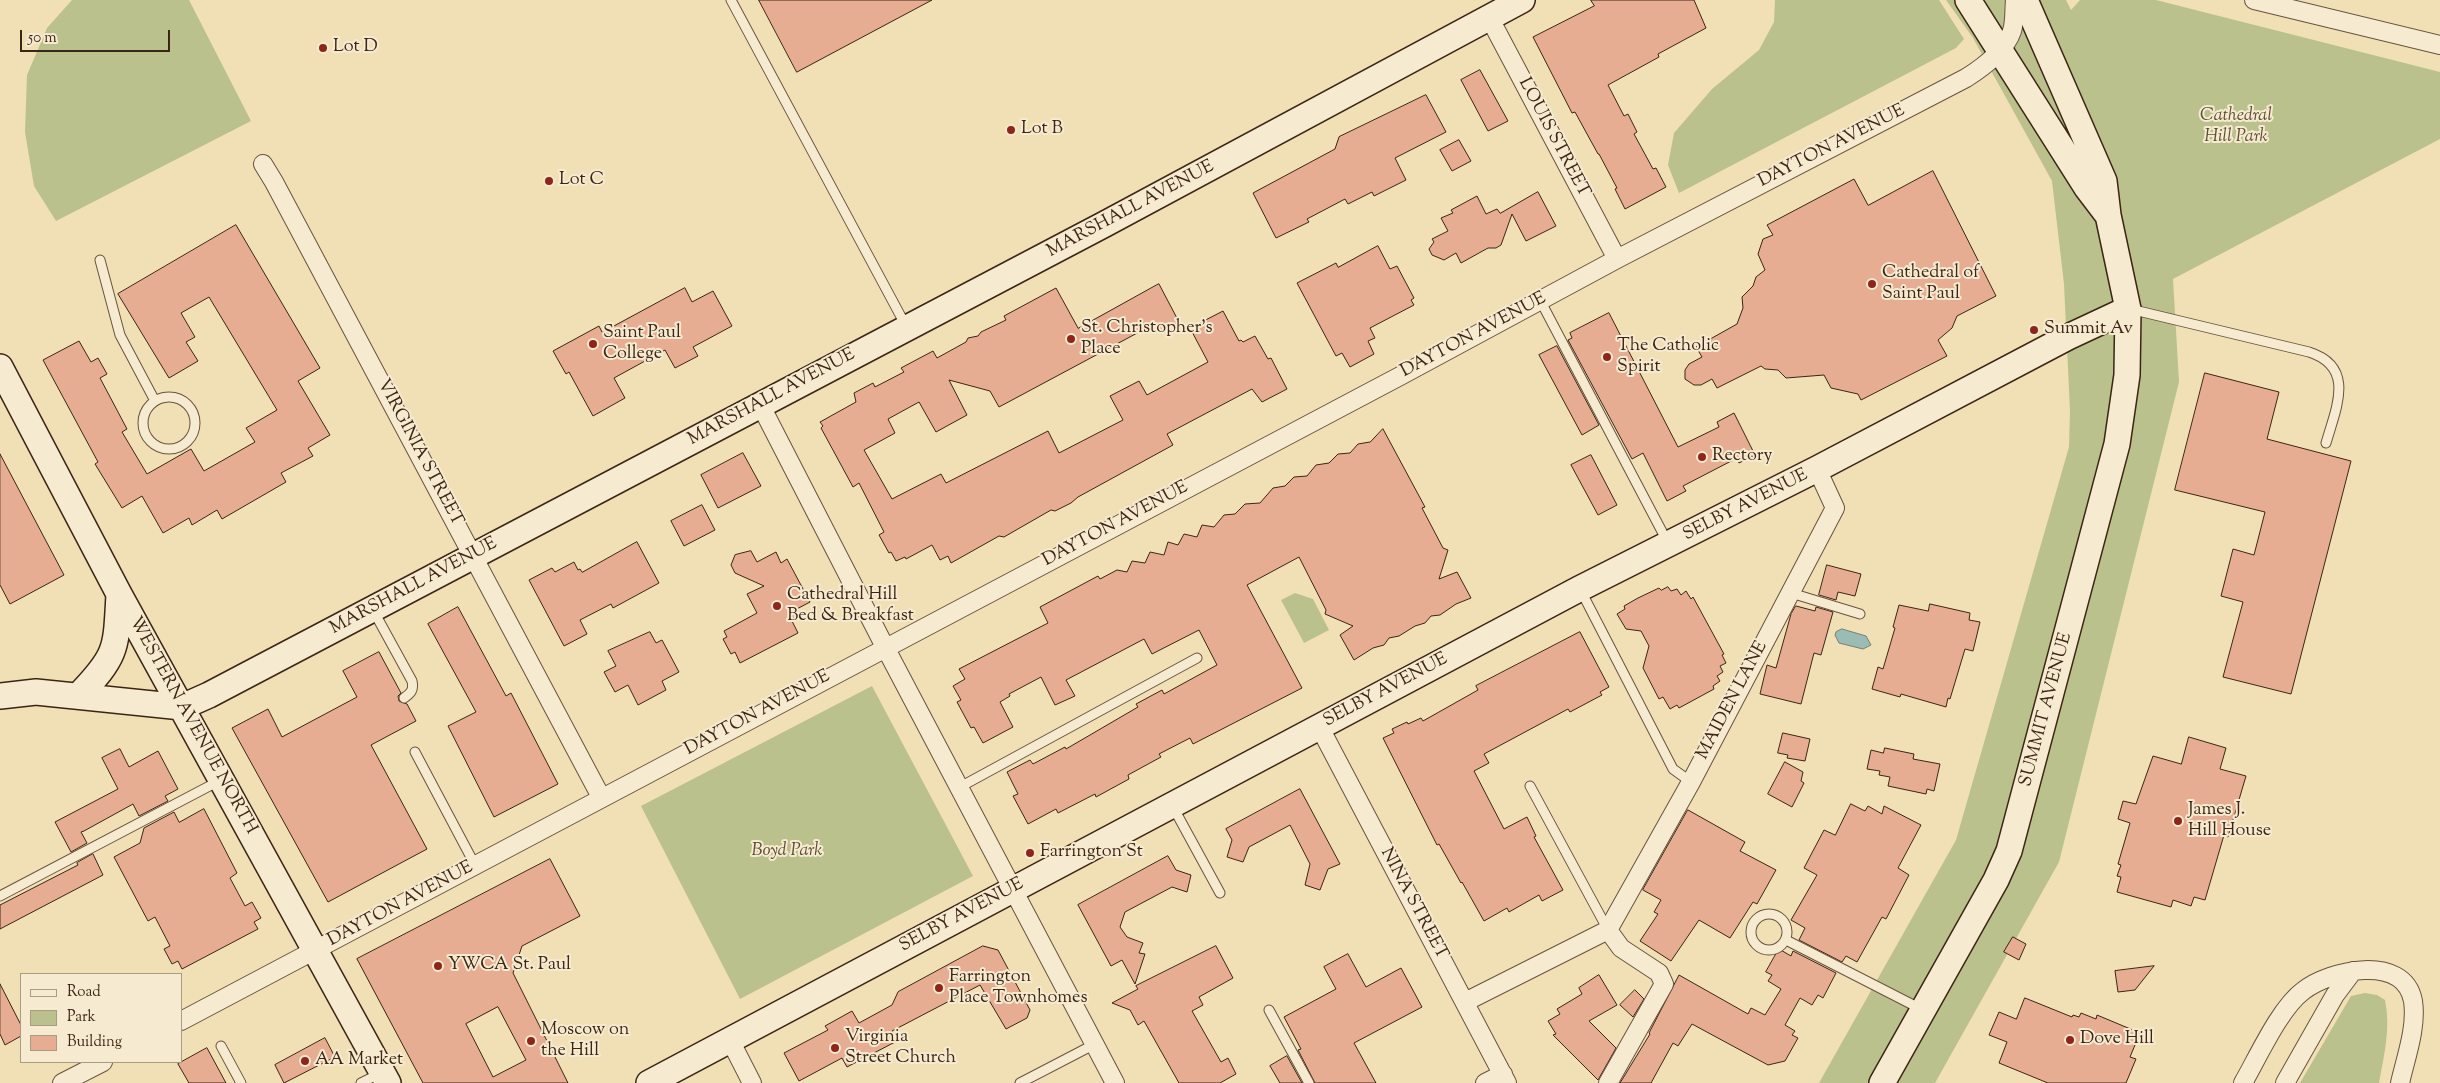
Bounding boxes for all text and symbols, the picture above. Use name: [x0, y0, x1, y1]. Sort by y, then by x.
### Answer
scale bar: [22, 20, 172, 52]
text: 50 m: [28, 28, 57, 49]
place label: Lot D: [333, 37, 378, 59]
marker: Lot D: [317, 42, 329, 54]
street label: LOUIS STREET: [1512, 75, 1594, 201]
street label: DAYTON AVENUE: [1755, 101, 1909, 193]
park label: Cathedral Hill Park: [2200, 106, 2272, 148]
place label: Lot B: [1021, 119, 1063, 141]
marker: Lot B: [1005, 124, 1017, 136]
street label: MARSHALL AVENUE: [1044, 157, 1218, 263]
place label: Lot C: [559, 170, 604, 192]
marker: Lot C: [543, 175, 555, 187]
place label: Cathedral of Saint Paul: [1882, 263, 1979, 306]
marker: Cathedral of Saint Paul: [1866, 278, 1878, 290]
street label: DAYTON AVENUE: [1398, 289, 1550, 383]
place label: St. Christopher's Place: [1081, 318, 1213, 360]
place label: Summit Av: [2044, 319, 2133, 341]
place label: Saint Paul College: [603, 323, 681, 366]
marker: Summit Av: [2028, 324, 2040, 336]
marker: St. Christopher's Place: [1065, 333, 1077, 345]
place label: The Catholic Spirit: [1617, 336, 1719, 378]
marker: Saint Paul College: [587, 338, 599, 350]
street label: MARSHALL AVENUE: [685, 345, 859, 451]
marker: The Catholic Spirit: [1601, 351, 1613, 363]
street label: VIRGINIA STREET: [371, 376, 467, 530]
place label: Rectory: [1712, 446, 1773, 468]
marker: Rectory: [1696, 451, 1708, 463]
street label: SELBY AVENUE: [1680, 465, 1812, 547]
street label: DAYTON AVENUE: [1040, 478, 1192, 572]
street label: MARSHALL AVENUE: [327, 534, 501, 640]
place label: Cathedral Hill Bed & Breakfast: [787, 585, 914, 628]
marker: Cathedral Hill Bed & Breakfast: [771, 600, 783, 612]
street label: WESTERN AVENUE NORTH: [123, 613, 261, 839]
street label: SUMMIT AVENUE: [2016, 631, 2078, 789]
street label: MAIDEN LANE: [1693, 638, 1773, 764]
street label: SELBY AVENUE: [1320, 649, 1452, 733]
street label: DAYTON AVENUE: [682, 667, 834, 761]
place label: James J. Hill House: [2188, 800, 2271, 842]
marker: James J. Hill House: [2172, 815, 2184, 827]
park label: Boyd Park: [752, 841, 822, 863]
place label: Farrington St: [1040, 842, 1143, 864]
street label: NINA STREET: [1374, 844, 1452, 964]
marker: Farrington St: [1024, 847, 1036, 859]
street label: DAYTON AVENUE: [325, 858, 477, 952]
street label: SELBY AVENUE: [896, 874, 1028, 958]
place label: YWCA St. Paul: [448, 955, 571, 977]
marker: YWCA St. Paul: [432, 960, 444, 972]
place label: Farrington Place Townhomes: [949, 967, 1087, 1010]
legend: [20, 973, 182, 1063]
text: Road: [67, 982, 101, 1003]
marker: Farrington Place Townhomes: [933, 982, 945, 994]
text: Park: [67, 1007, 96, 1028]
place label: Moscow on the Hill: [541, 1020, 629, 1062]
place label: Virginia Street Church: [845, 1027, 956, 1070]
place label: Dove Hill: [2080, 1029, 2154, 1051]
text: Building: [67, 1032, 122, 1053]
marker: Dove Hill: [2064, 1034, 2076, 1046]
marker: Moscow on the Hill: [525, 1035, 537, 1047]
marker: Virginia Street Church: [829, 1042, 841, 1054]
place label: AA Market: [315, 1050, 403, 1072]
marker: AA Market: [299, 1055, 311, 1067]

